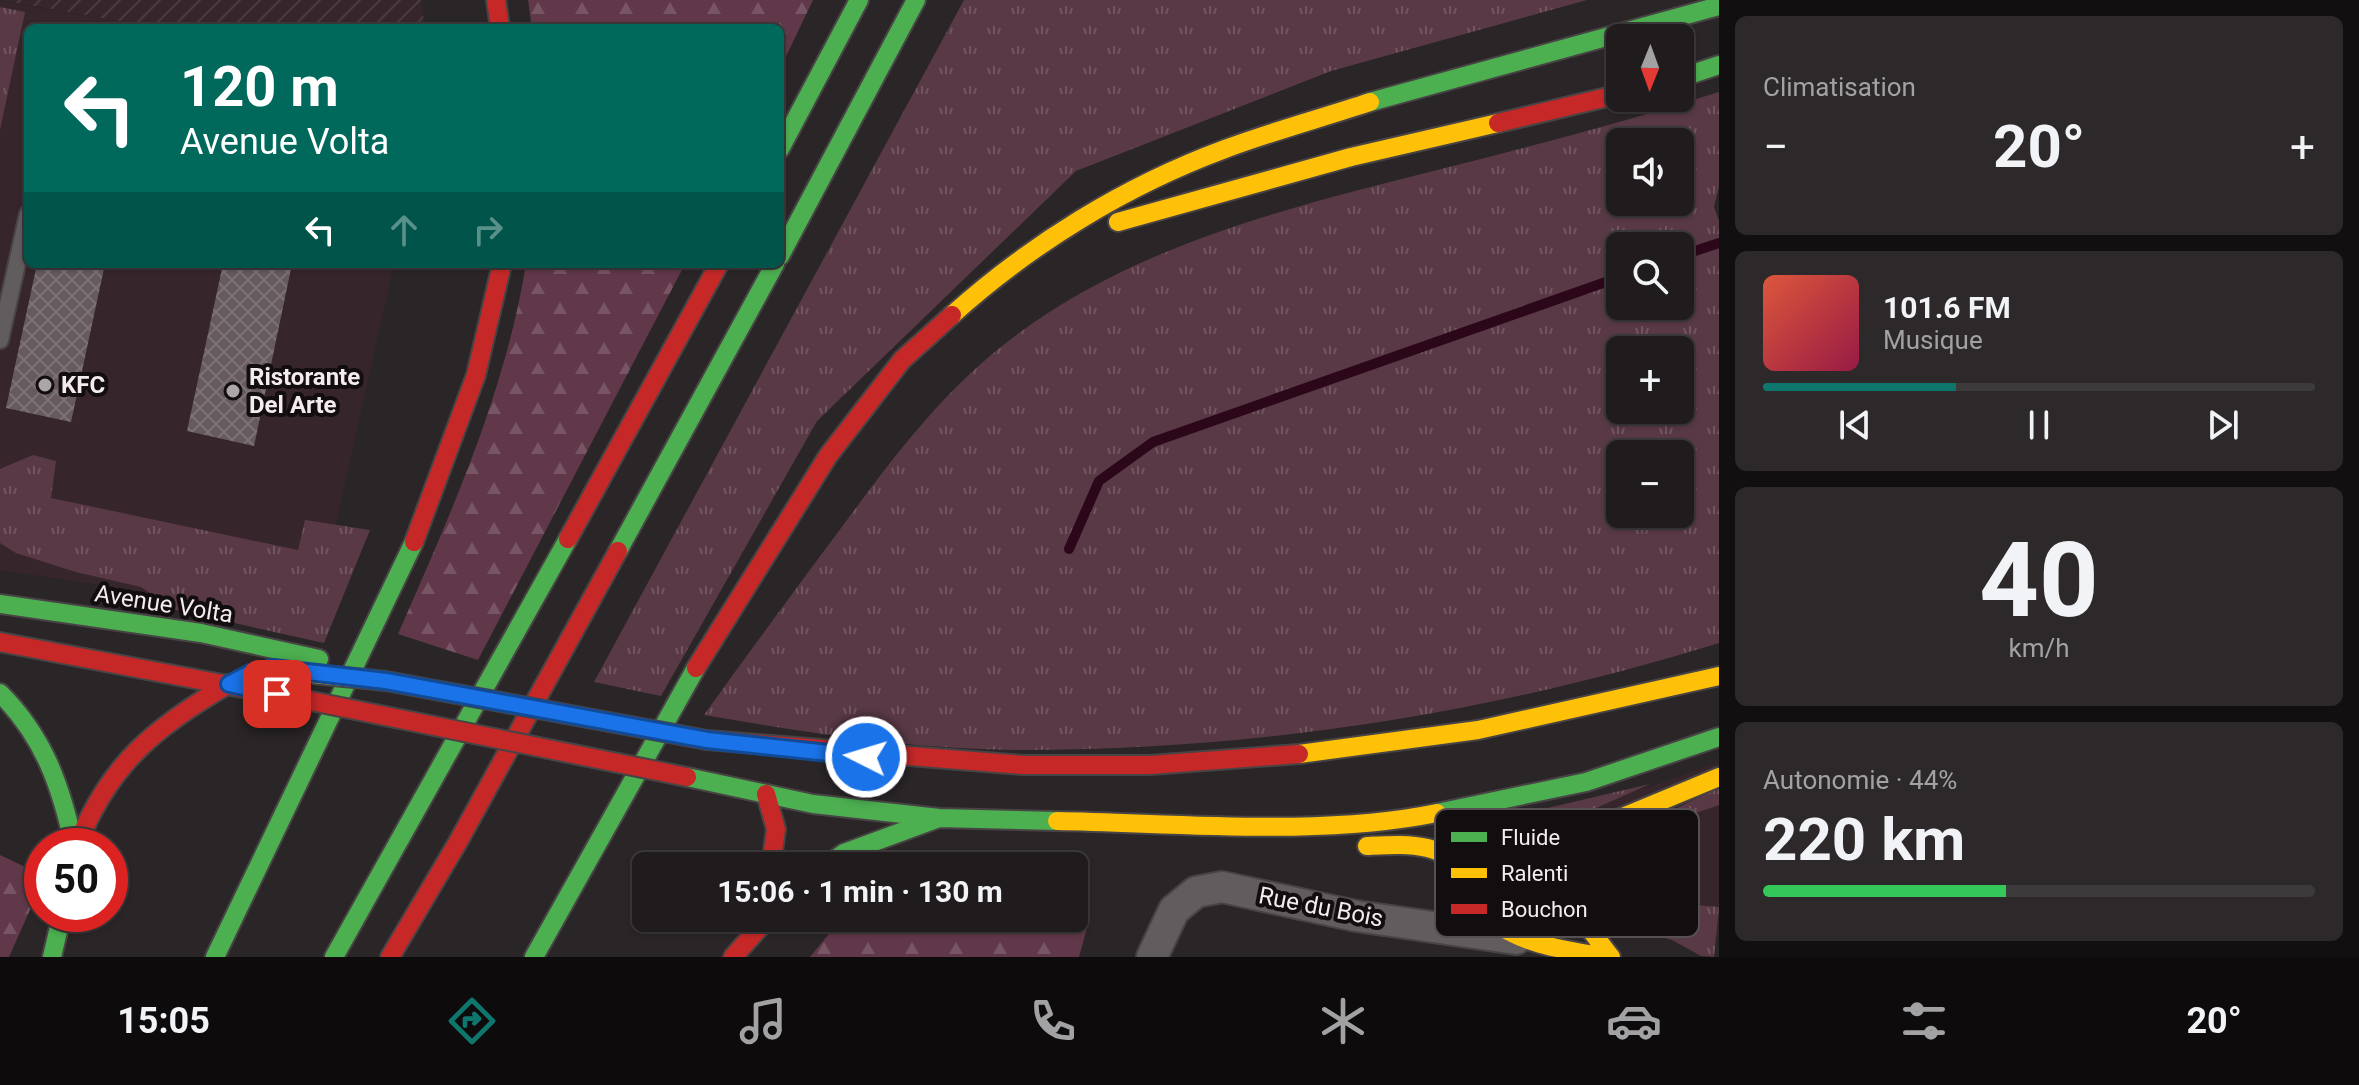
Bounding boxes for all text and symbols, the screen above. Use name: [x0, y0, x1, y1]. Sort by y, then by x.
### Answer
north arrow: [1606, 24, 1694, 112]
map controls: [1606, 24, 1694, 528]
text: 120 m: [180, 54, 339, 120]
icon: left: [48, 56, 152, 160]
text: Climatisation: [1763, 72, 1916, 102]
text: 20°: [1993, 111, 2085, 182]
text: Avenue Volta: [180, 121, 389, 163]
text: −: [1763, 121, 1788, 173]
text: +: [2290, 121, 2315, 173]
button: sound: [1606, 128, 1694, 216]
icon: left: [298, 208, 342, 252]
icon: ahead: [382, 208, 426, 252]
icon: right: [466, 208, 510, 252]
button: search: [1606, 232, 1694, 320]
text: 101.6 FM: [1883, 290, 2011, 325]
text: Musique: [1883, 325, 1983, 355]
button: +: [1606, 336, 1694, 424]
place label: Ristorante Del Arte: [249, 363, 360, 419]
place label: KFC: [61, 371, 105, 399]
marker: KFC: [36, 376, 54, 394]
marker: Ristorante Del Arte: [224, 382, 242, 400]
icon: previous: [1833, 403, 1877, 447]
icon: pause: [2017, 403, 2061, 447]
icon: next: [2201, 403, 2245, 447]
button: −: [1606, 440, 1694, 528]
text: 40: [1979, 520, 2099, 641]
street label: Avenue Volta: [93, 579, 235, 629]
text: km/h: [2008, 633, 2070, 663]
pin: [243, 660, 311, 728]
icon: arrive: [255, 672, 299, 716]
position arrow: [824, 715, 908, 799]
text: Autonomie · 44%: [1763, 765, 1957, 795]
text: 220 km: [1763, 804, 1965, 875]
legend: [1435, 809, 1699, 937]
text: Fluide: [1501, 825, 1560, 850]
speed limit sign: 50: [24, 828, 128, 932]
text: Ralenti: [1501, 861, 1568, 886]
text: 15:06 · 1 min · 130 m: [717, 874, 1003, 909]
street label: Rue du Bois: [1256, 881, 1386, 933]
text: Bouchon: [1501, 897, 1588, 922]
icon: directions: [444, 993, 500, 1049]
icon: music: [735, 993, 791, 1049]
icon: phone: [1025, 993, 1081, 1049]
icon: climate: [1315, 993, 1371, 1049]
icon: car: [1606, 993, 1662, 1049]
icon: filters: [1896, 993, 1952, 1049]
text: 15:05: [117, 1000, 210, 1042]
text: 20°: [2186, 1000, 2242, 1042]

